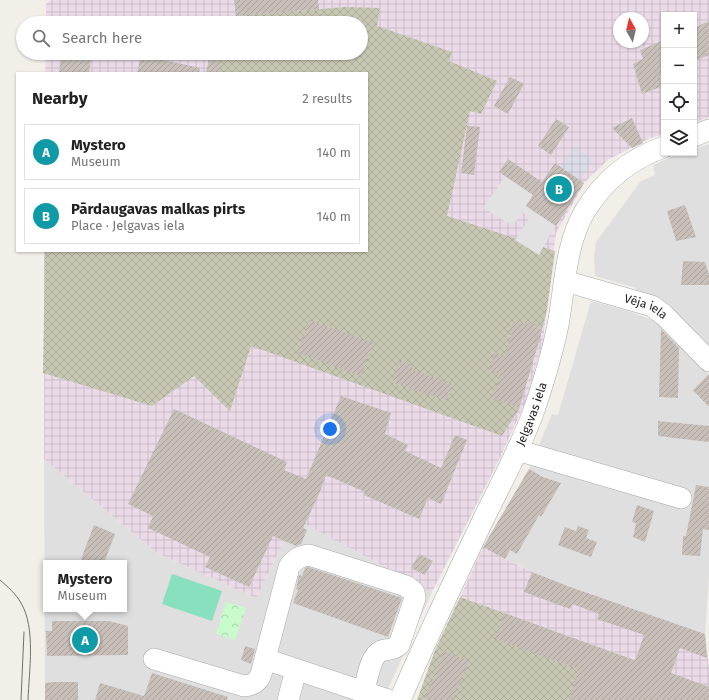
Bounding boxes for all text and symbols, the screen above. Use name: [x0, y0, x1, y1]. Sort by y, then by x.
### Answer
north arrow: [613, 12, 649, 48]
map controls: [661, 12, 697, 156]
button: +: [661, 12, 697, 48]
search box: [16, 16, 368, 60]
icon: search: [30, 27, 52, 49]
text: Search here: [62, 29, 142, 47]
button: −: [661, 48, 697, 84]
button: locate: [661, 84, 697, 120]
text: Nearby: [32, 88, 87, 109]
text: 2 results: [302, 91, 352, 106]
button: layers: [661, 120, 697, 156]
text: Mystero: [71, 136, 126, 154]
text: A: [42, 145, 50, 160]
text: 140 m: [317, 145, 351, 160]
text: Museum: [71, 154, 121, 169]
pin: B: [546, 174, 572, 204]
text: Pārdaugavas malkas pirts: [71, 200, 245, 218]
text: B: [42, 209, 50, 224]
text: 140 m: [317, 209, 351, 224]
text: Place · Jelgavas iela: [71, 218, 185, 233]
street label: Vēja iela: [623, 291, 670, 322]
street label: Jelgavas iela: [513, 380, 550, 448]
your location: [320, 419, 340, 439]
popup: [43, 560, 127, 612]
text: Mystero: [58, 570, 112, 588]
text: Museum: [58, 588, 107, 603]
pin: A: [72, 625, 98, 655]

